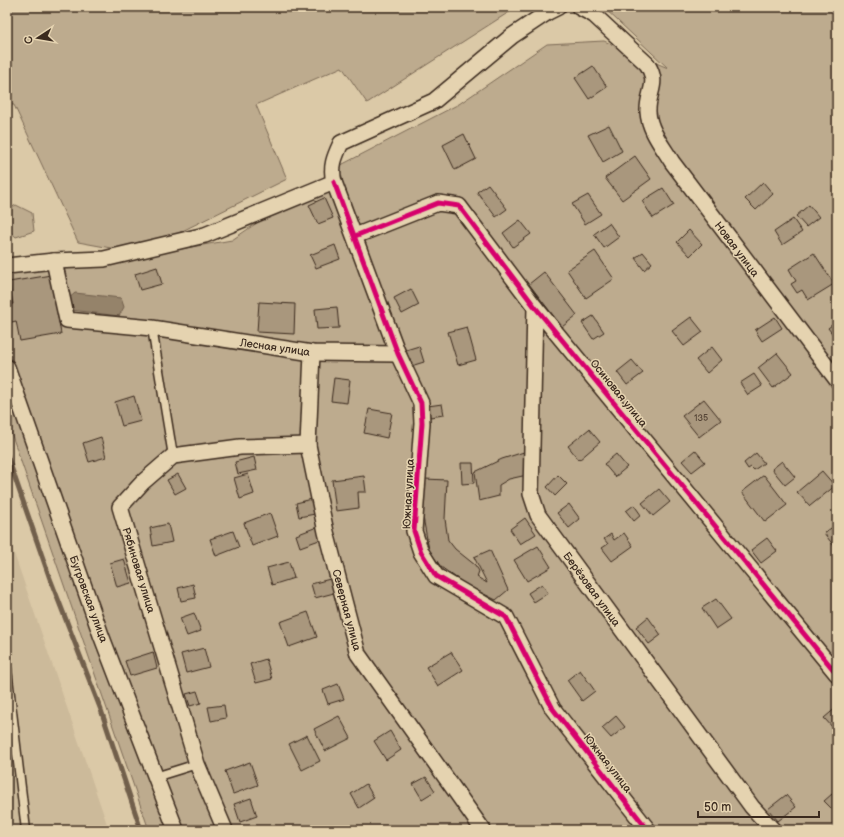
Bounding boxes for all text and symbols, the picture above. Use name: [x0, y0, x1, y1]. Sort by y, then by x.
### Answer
north arrow: [18, 18, 58, 58]
text: С: [21, 35, 36, 45]
street label: Новая улица: [712, 219, 762, 280]
street label: Лесная улица: [238, 336, 311, 359]
street label: Осиновая улица: [587, 357, 650, 430]
house number: 135: [694, 413, 708, 424]
street label: Южная улица: [400, 458, 417, 530]
street label: Рябиновая улица: [119, 526, 158, 615]
street label: Берёзовая улица: [560, 550, 623, 629]
street label: Бугровская улица: [67, 554, 111, 645]
street label: Северная улица: [329, 568, 364, 653]
street label: Южная улица: [581, 731, 635, 796]
scale bar: [698, 793, 819, 819]
text: 50 m: [704, 800, 731, 815]

